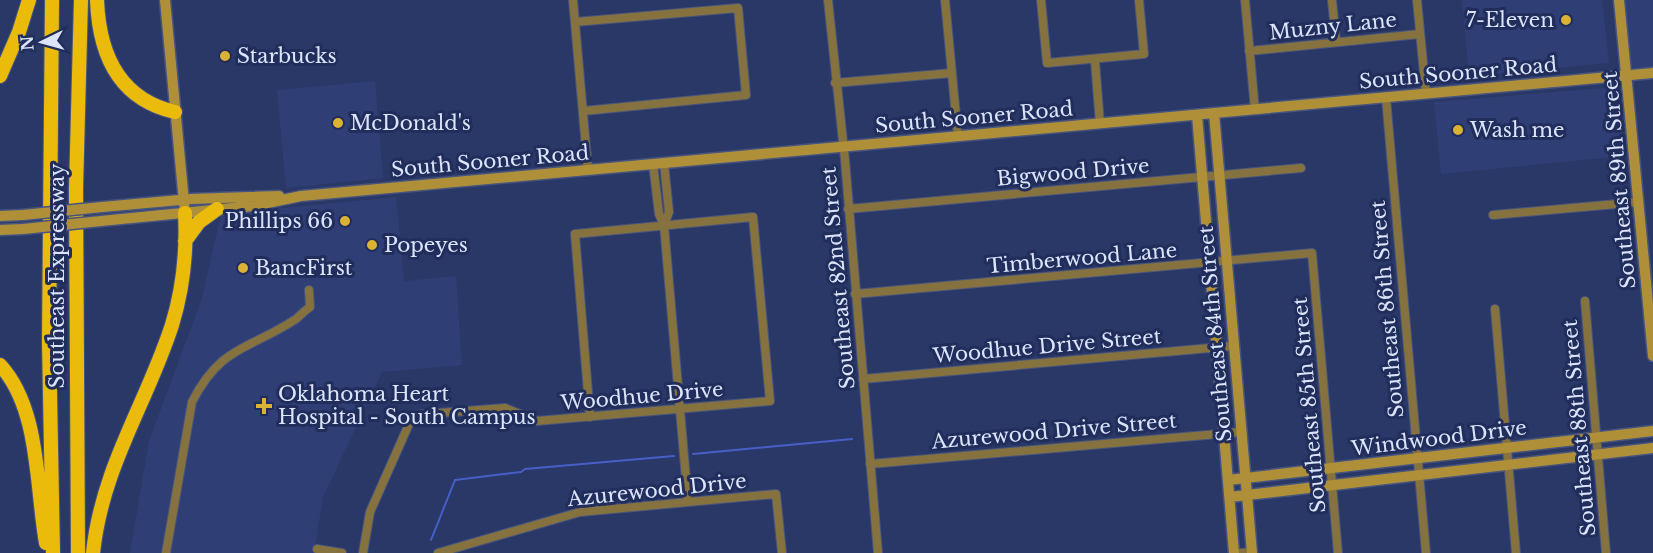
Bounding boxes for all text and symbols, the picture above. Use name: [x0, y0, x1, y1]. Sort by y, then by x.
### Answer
street label: Muzny Lane: [1268, 7, 1398, 45]
place label: 7-Eleven: [1466, 8, 1554, 32]
north arrow: [12, 12, 72, 72]
marker: 7-Eleven: [1559, 13, 1573, 27]
text: N: [16, 35, 38, 52]
place label: Starbucks: [237, 44, 337, 68]
marker: Starbucks: [218, 49, 232, 63]
street label: South Sooner Road: [1358, 52, 1558, 94]
street label: Southeast 89th Street: [1598, 70, 1640, 290]
street label: South Sooner Road: [874, 96, 1074, 138]
place label: McDonald's: [350, 111, 471, 135]
marker: McDonald's: [331, 116, 345, 130]
place label: Wash me: [1469, 118, 1564, 142]
marker: Wash me: [1451, 123, 1465, 137]
street label: South Sooner Road: [390, 140, 590, 182]
street label: Bigwood Drive: [996, 153, 1150, 191]
street label: Southeast Expressway: [45, 163, 69, 389]
street label: Southeast 82nd Street: [816, 165, 860, 390]
street label: Southeast 86th Street: [1366, 199, 1408, 419]
place label: Phillips 66: [225, 209, 333, 233]
marker: Phillips 66: [338, 214, 352, 228]
street label: Southeast 84th Street: [1194, 225, 1236, 443]
place label: Popeyes: [384, 233, 468, 257]
marker: Popeyes: [365, 238, 379, 252]
street label: Timberwood Lane: [986, 238, 1178, 278]
place label: BancFirst: [255, 256, 353, 280]
marker: BancFirst: [236, 261, 250, 275]
street label: Southeast 85th Street: [1288, 296, 1330, 514]
street label: Southeast 88th Street: [1558, 318, 1600, 537]
street label: Woodhue Drive Street: [931, 324, 1163, 368]
street label: Woodhue Drive: [559, 377, 724, 415]
place label: Oklahoma Heart Hospital - South Campus: [278, 382, 535, 429]
marker: Oklahoma Heart Hospital - South Campus: [255, 397, 273, 415]
street label: Azurewood Drive Street: [930, 408, 1178, 454]
street label: Windwood Drive: [1349, 415, 1528, 461]
street label: Azurewood Drive: [565, 469, 748, 511]

